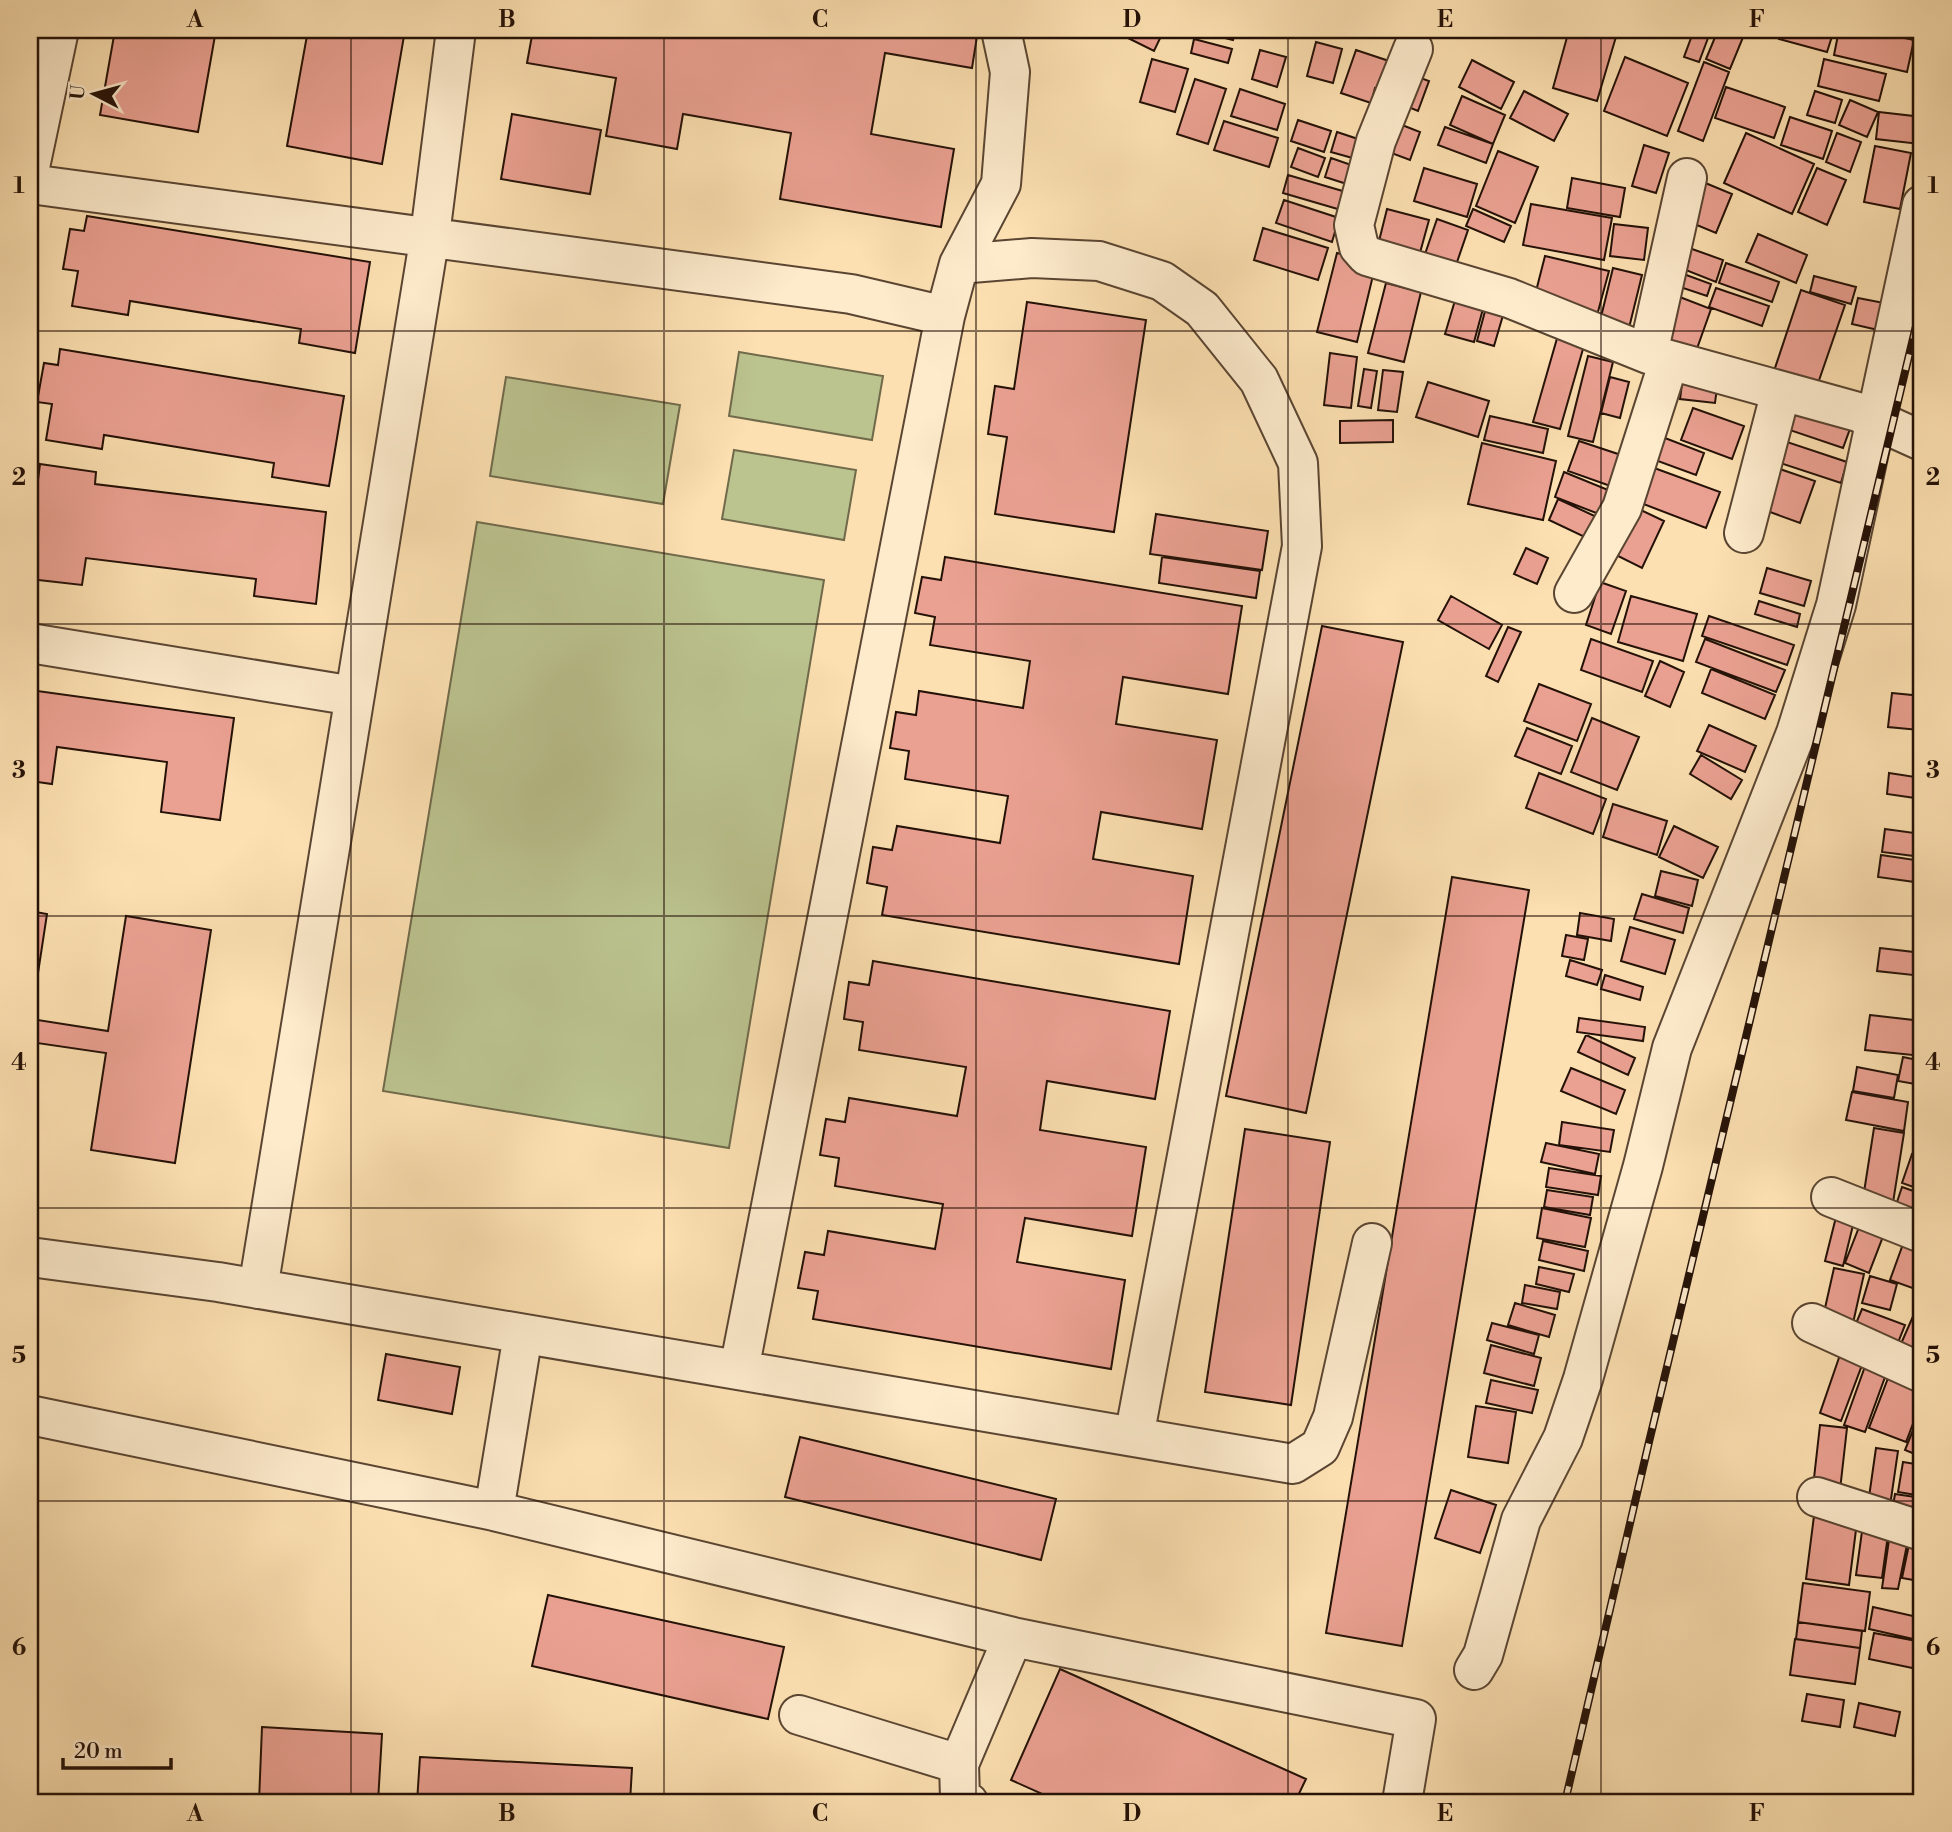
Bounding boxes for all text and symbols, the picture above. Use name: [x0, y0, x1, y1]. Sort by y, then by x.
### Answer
text: A: [186, 6, 204, 34]
text: B: [498, 6, 516, 34]
text: C: [812, 6, 828, 34]
text: D: [1123, 6, 1141, 34]
text: E: [1437, 6, 1453, 34]
text: F: [1749, 6, 1765, 34]
north arrow: [60, 60, 130, 130]
text: U: [65, 83, 91, 101]
text: 1: [13, 172, 25, 200]
text: 1: [1927, 172, 1939, 200]
text: 2: [12, 464, 26, 492]
text: 2: [1926, 464, 1940, 492]
text: 3: [12, 757, 26, 785]
text: 3: [1926, 757, 1940, 785]
text: 4: [11, 1049, 27, 1077]
text: 4: [1925, 1049, 1941, 1077]
text: 5: [12, 1342, 26, 1370]
text: 5: [1926, 1342, 1940, 1370]
text: 6: [12, 1634, 26, 1662]
text: 6: [1926, 1634, 1940, 1662]
scale bar: [63, 1727, 172, 1771]
text: 20 m: [74, 1739, 123, 1765]
text: A: [186, 1800, 204, 1828]
text: B: [498, 1800, 516, 1828]
text: C: [812, 1800, 828, 1828]
text: D: [1123, 1800, 1141, 1828]
text: E: [1437, 1800, 1453, 1828]
text: F: [1749, 1800, 1765, 1828]

